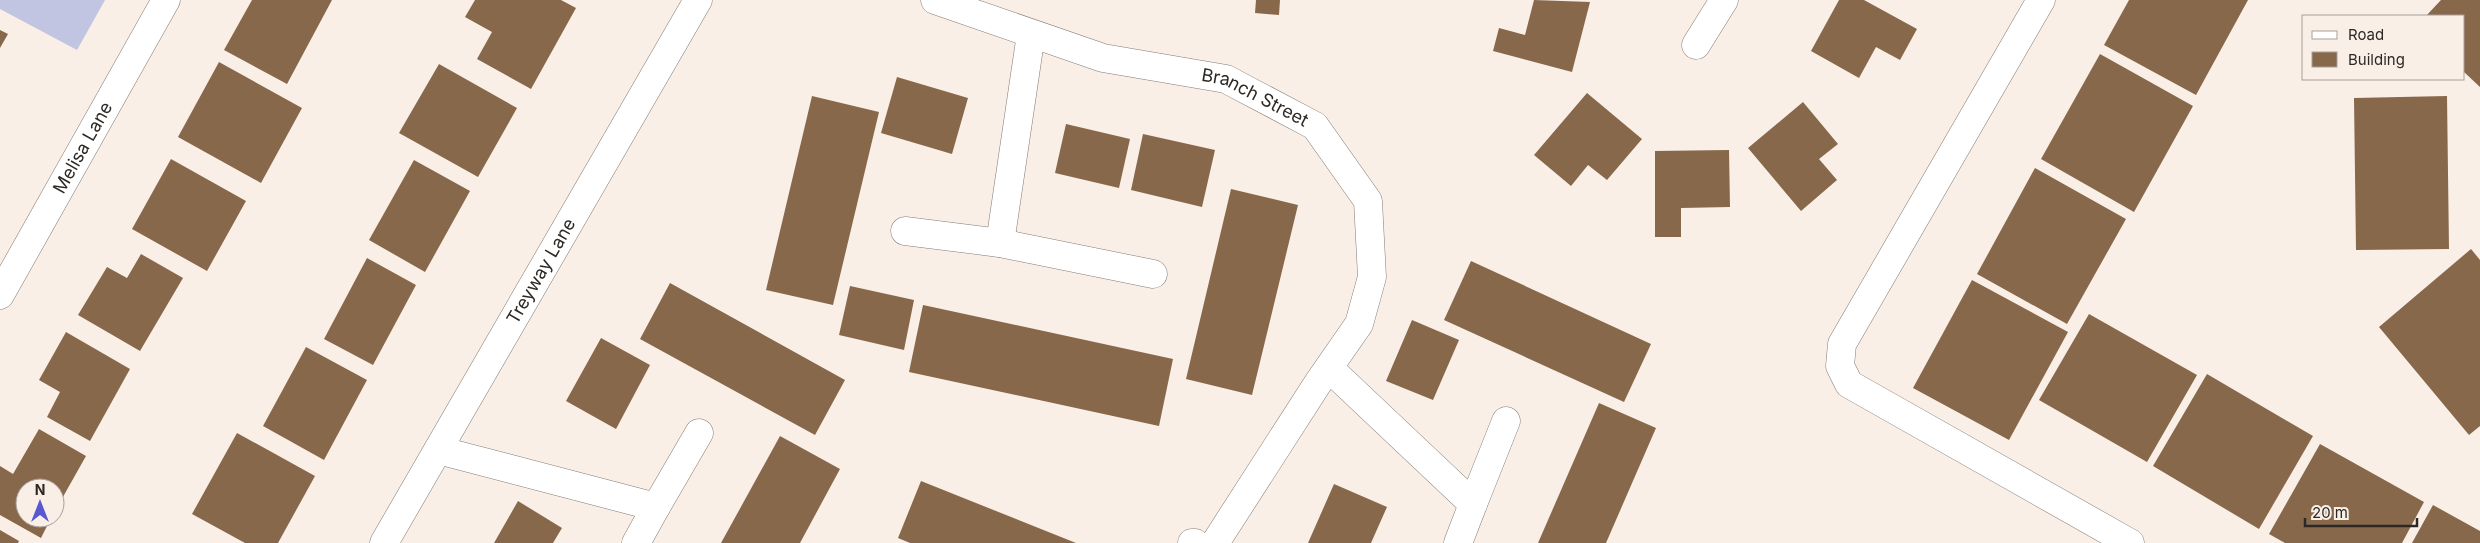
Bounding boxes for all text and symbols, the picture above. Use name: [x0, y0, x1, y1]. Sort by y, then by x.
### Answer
legend: [2302, 15, 2465, 80]
text: Road: [2348, 25, 2384, 44]
text: Building: [2348, 50, 2405, 69]
street label: Branch Street: [1200, 64, 1312, 131]
street label: Melisa Lane: [48, 98, 117, 197]
street label: Treyway Lane: [502, 214, 580, 328]
north arrow: [15, 478, 65, 528]
text: N: [35, 481, 45, 498]
scale bar: [2305, 496, 2418, 528]
text: 20 m: [2312, 503, 2348, 522]

